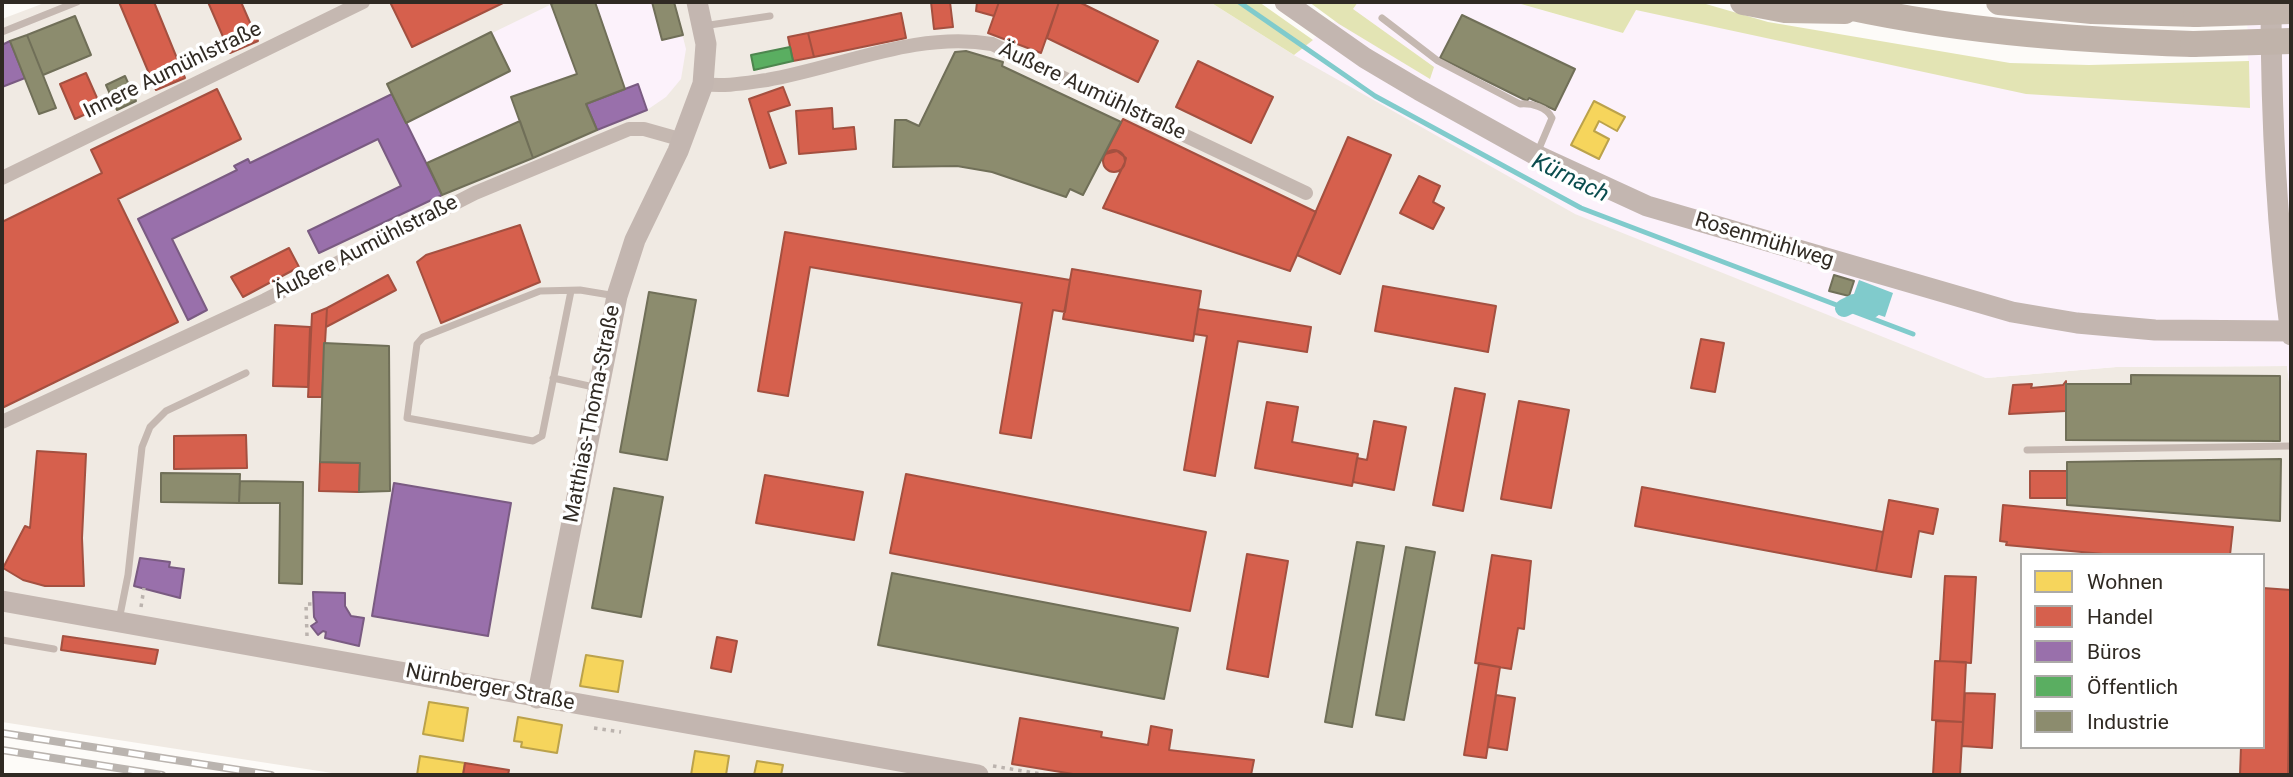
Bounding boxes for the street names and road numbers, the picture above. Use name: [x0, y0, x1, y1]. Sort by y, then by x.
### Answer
street label: Innere Aumühlstraße: [80, 17, 266, 125]
street label: Äußere Aumühlstraße: [995, 38, 1189, 146]
street label: Äußere Aumühlstraße: [270, 191, 462, 305]
street label: Rosenmühlweg: [1692, 208, 1836, 274]
street label: Matthias-Thoma-Straße: [560, 303, 626, 525]
street label: Nürnberger Straße: [403, 659, 577, 717]

